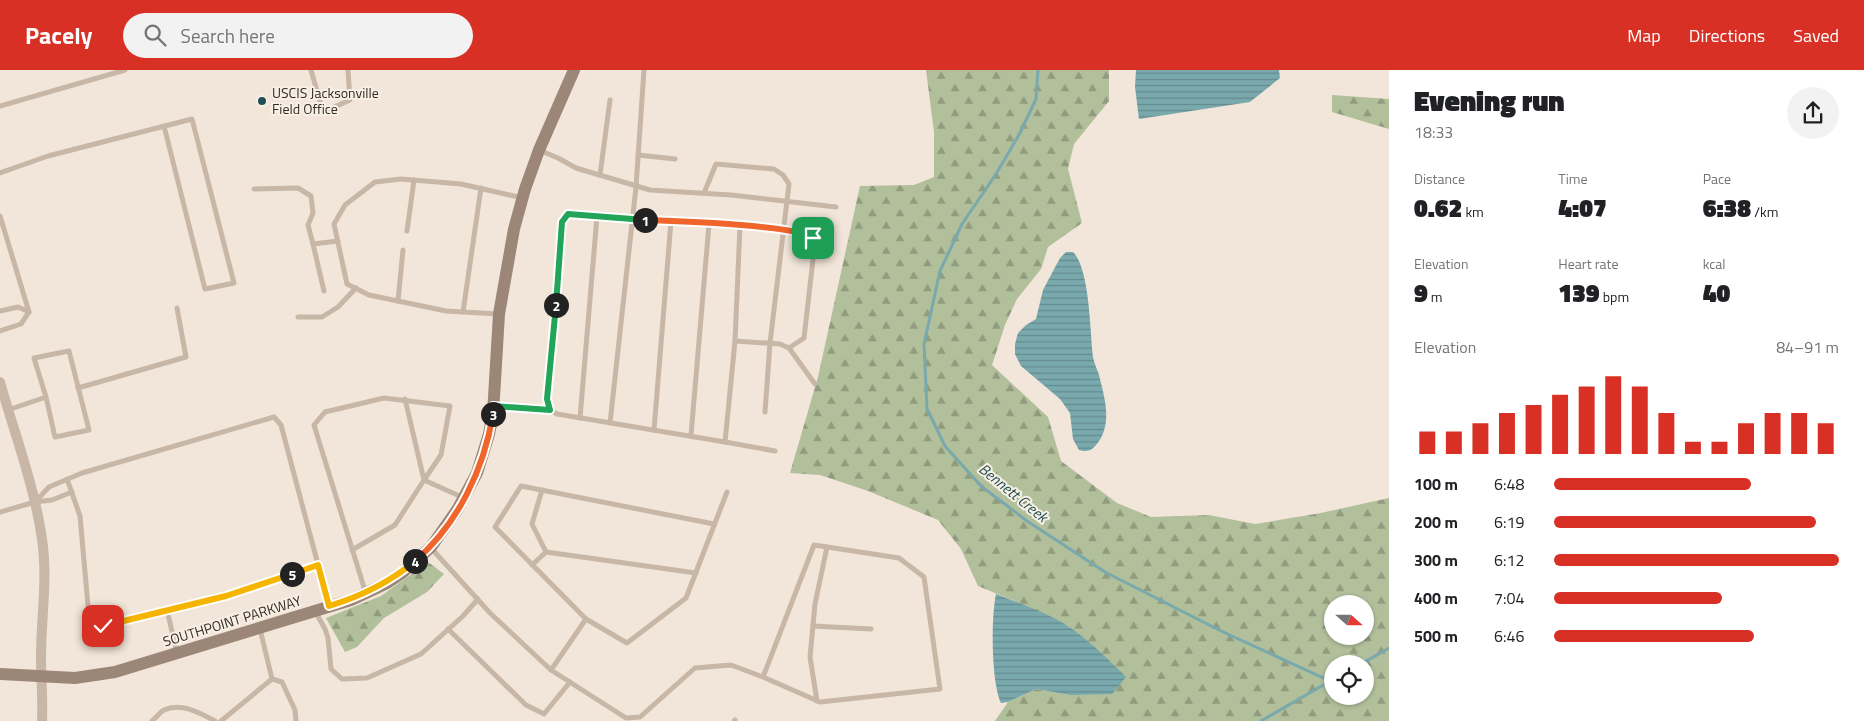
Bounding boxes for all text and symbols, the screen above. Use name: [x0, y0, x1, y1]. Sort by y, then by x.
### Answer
search box: [123, 13, 473, 58]
text: Pacely: [25, 17, 93, 53]
icon: search: [141, 21, 169, 49]
text: Search here: [181, 21, 275, 50]
text: Map: [1627, 22, 1661, 49]
text: Directions: [1689, 22, 1765, 49]
text: Saved: [1793, 22, 1839, 49]
text: Evening run: [1414, 79, 1565, 122]
place label: USCIS Jacksonville Field Office: [272, 82, 379, 119]
button: share: [1787, 87, 1839, 139]
marker: USCIS Jacksonville Field Office: [256, 95, 268, 107]
text: 18:33: [1414, 120, 1453, 144]
text: Distance: [1414, 168, 1465, 189]
text: Time: [1558, 168, 1588, 189]
text: Pace: [1703, 168, 1731, 189]
text: 0.62: [1414, 189, 1462, 227]
text: 4:07: [1558, 189, 1607, 227]
text: 6:38: [1703, 189, 1751, 227]
text: km: [1462, 201, 1484, 222]
text: /km: [1751, 201, 1778, 222]
pin: 1: [632, 208, 658, 232]
text: 1: [642, 210, 649, 231]
pin: [792, 217, 834, 259]
icon: arrive: [799, 224, 827, 252]
text: Elevation: [1414, 253, 1468, 274]
text: Heart rate: [1558, 253, 1618, 274]
text: kcal: [1703, 253, 1726, 274]
text: 9: [1414, 274, 1428, 312]
text: 139: [1558, 274, 1600, 312]
text: 40: [1703, 274, 1730, 312]
text: m: [1428, 286, 1443, 307]
text: bpm: [1600, 286, 1629, 307]
pin: 2: [544, 292, 568, 318]
text: 2: [553, 295, 560, 316]
text: Elevation: [1414, 335, 1476, 359]
text: 84–91 m: [1776, 335, 1839, 359]
pin: 3: [480, 402, 506, 426]
text: 3: [490, 404, 497, 425]
water label: Bennett Creek: [974, 458, 1055, 529]
text: 100 m: [1414, 472, 1458, 496]
text: 6:48: [1494, 472, 1524, 496]
text: 200 m: [1414, 510, 1458, 534]
text: 6:19: [1494, 510, 1524, 534]
pin: 4: [402, 548, 428, 574]
text: 300 m: [1414, 548, 1458, 572]
text: 6:12: [1494, 548, 1524, 572]
text: 4: [412, 551, 419, 572]
pin: 5: [280, 562, 304, 586]
text: 5: [289, 564, 296, 585]
text: 400 m: [1414, 586, 1458, 610]
text: 7:04: [1494, 586, 1524, 610]
street label: SOUTHPOINT PARKWAY: [160, 589, 304, 652]
north arrow: [1324, 595, 1374, 645]
map controls: [1324, 595, 1374, 705]
pin: [82, 605, 124, 647]
icon: check: [89, 612, 117, 640]
text: 500 m: [1414, 624, 1458, 648]
text: 6:46: [1494, 624, 1524, 648]
button: locate: [1324, 655, 1374, 705]

